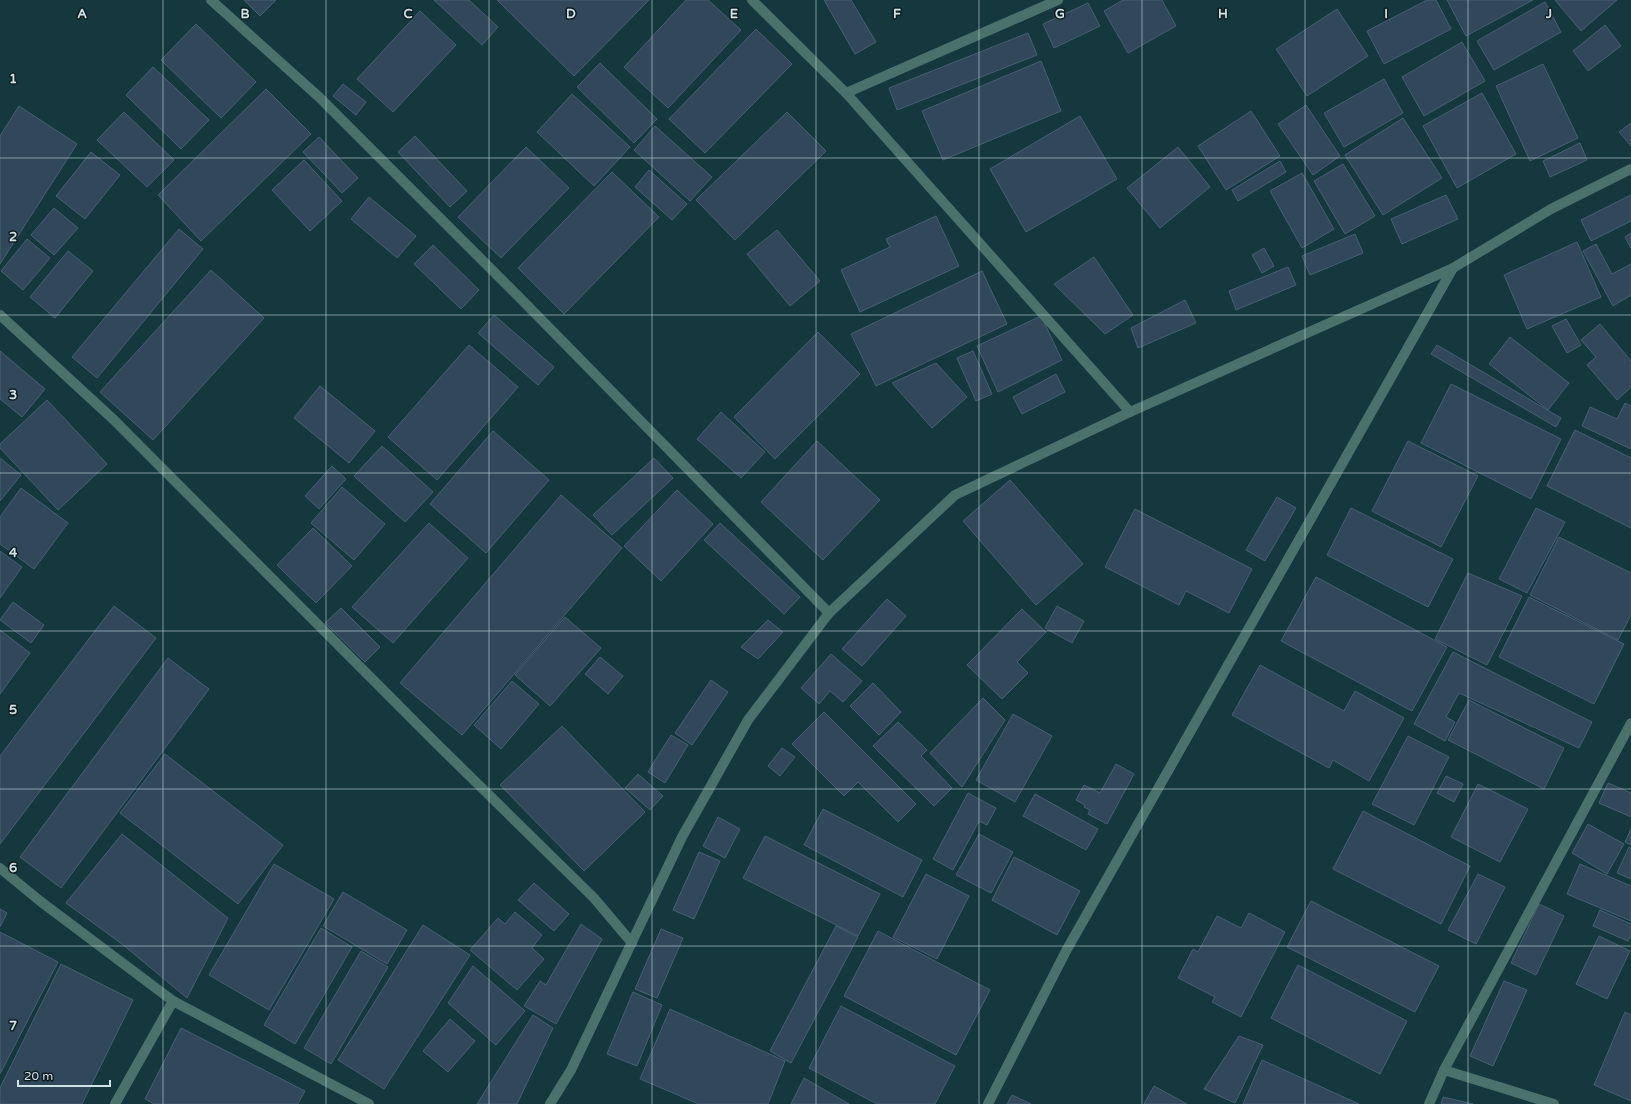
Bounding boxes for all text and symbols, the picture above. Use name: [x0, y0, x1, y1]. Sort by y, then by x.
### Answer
text: A: [77, 6, 87, 22]
text: B: [240, 6, 250, 22]
text: C: [403, 6, 413, 22]
text: D: [566, 6, 576, 22]
text: E: [730, 6, 738, 22]
text: F: [893, 6, 901, 22]
text: G: [1055, 6, 1065, 22]
text: H: [1218, 6, 1228, 22]
text: I: [1384, 6, 1388, 22]
text: J: [1545, 6, 1552, 22]
text: 1: [9, 71, 17, 87]
text: 2: [9, 229, 17, 245]
text: 3: [9, 387, 17, 403]
text: 4: [9, 545, 18, 561]
text: 5: [9, 702, 17, 718]
text: 6: [9, 860, 17, 876]
text: 7: [9, 1018, 17, 1034]
scale bar: [18, 1062, 110, 1088]
text: 20 m: [24, 1069, 53, 1083]

